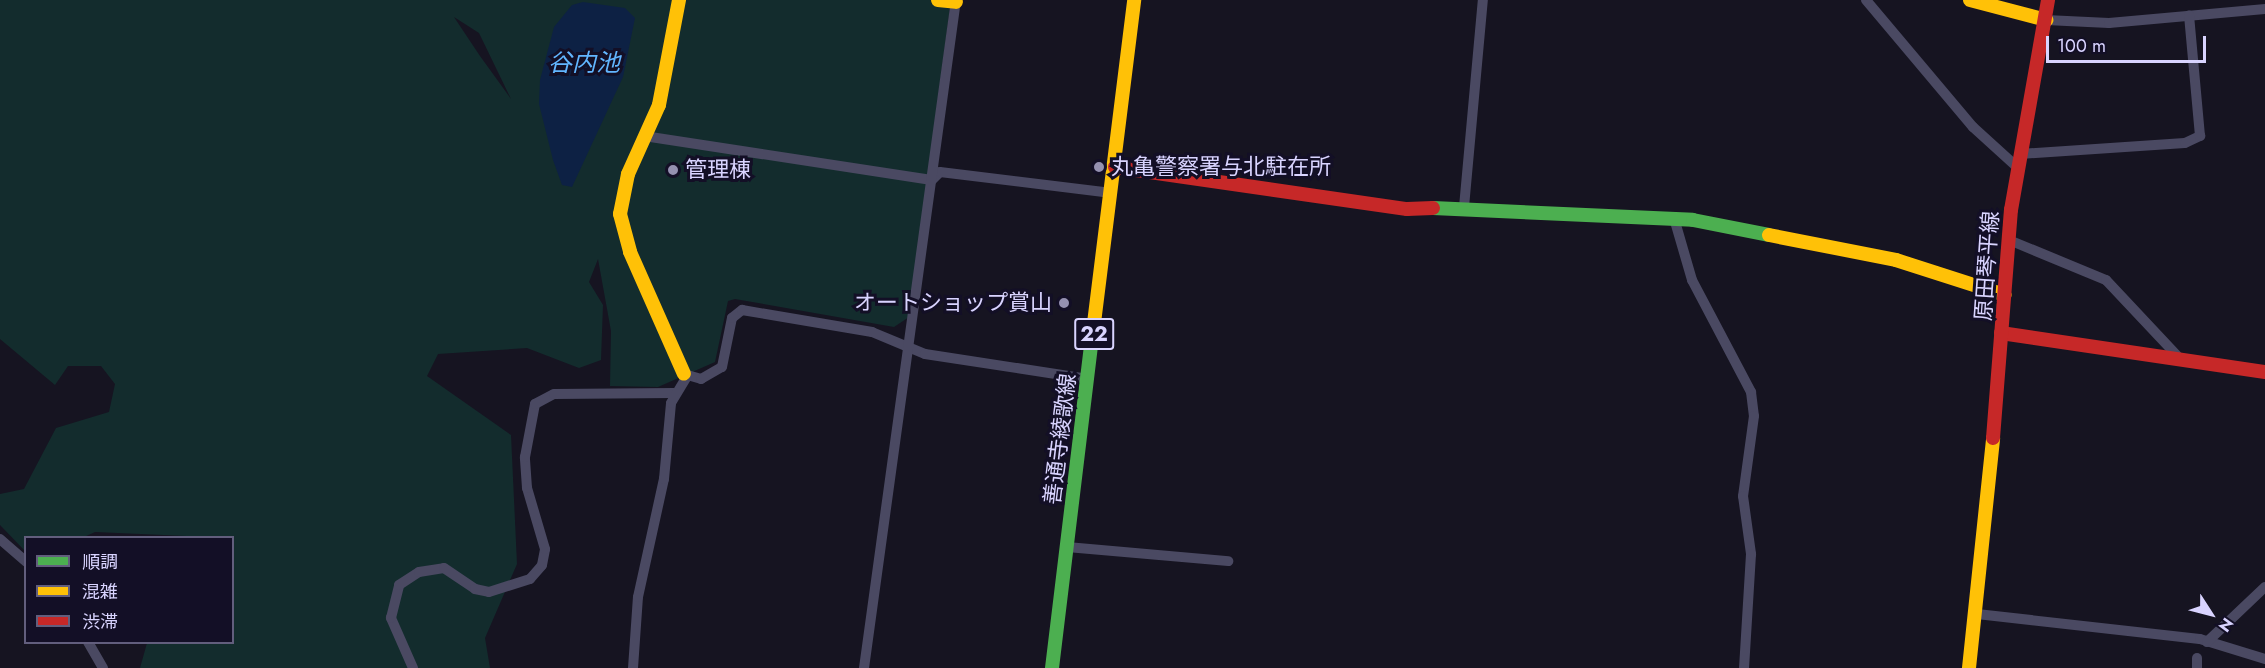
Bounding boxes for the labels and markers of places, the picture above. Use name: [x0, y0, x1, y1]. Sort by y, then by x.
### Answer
place label: 丸亀警察署与北駐在所: [1111, 154, 1331, 180]
place label: 管理棟: [685, 157, 751, 183]
marker: 丸亀警察署与北駐在所: [1092, 160, 1106, 174]
marker: 管理棟: [666, 163, 680, 177]
place label: オートショップ賞山: [854, 290, 1052, 316]
marker: オートショップ賞山: [1057, 296, 1071, 310]

